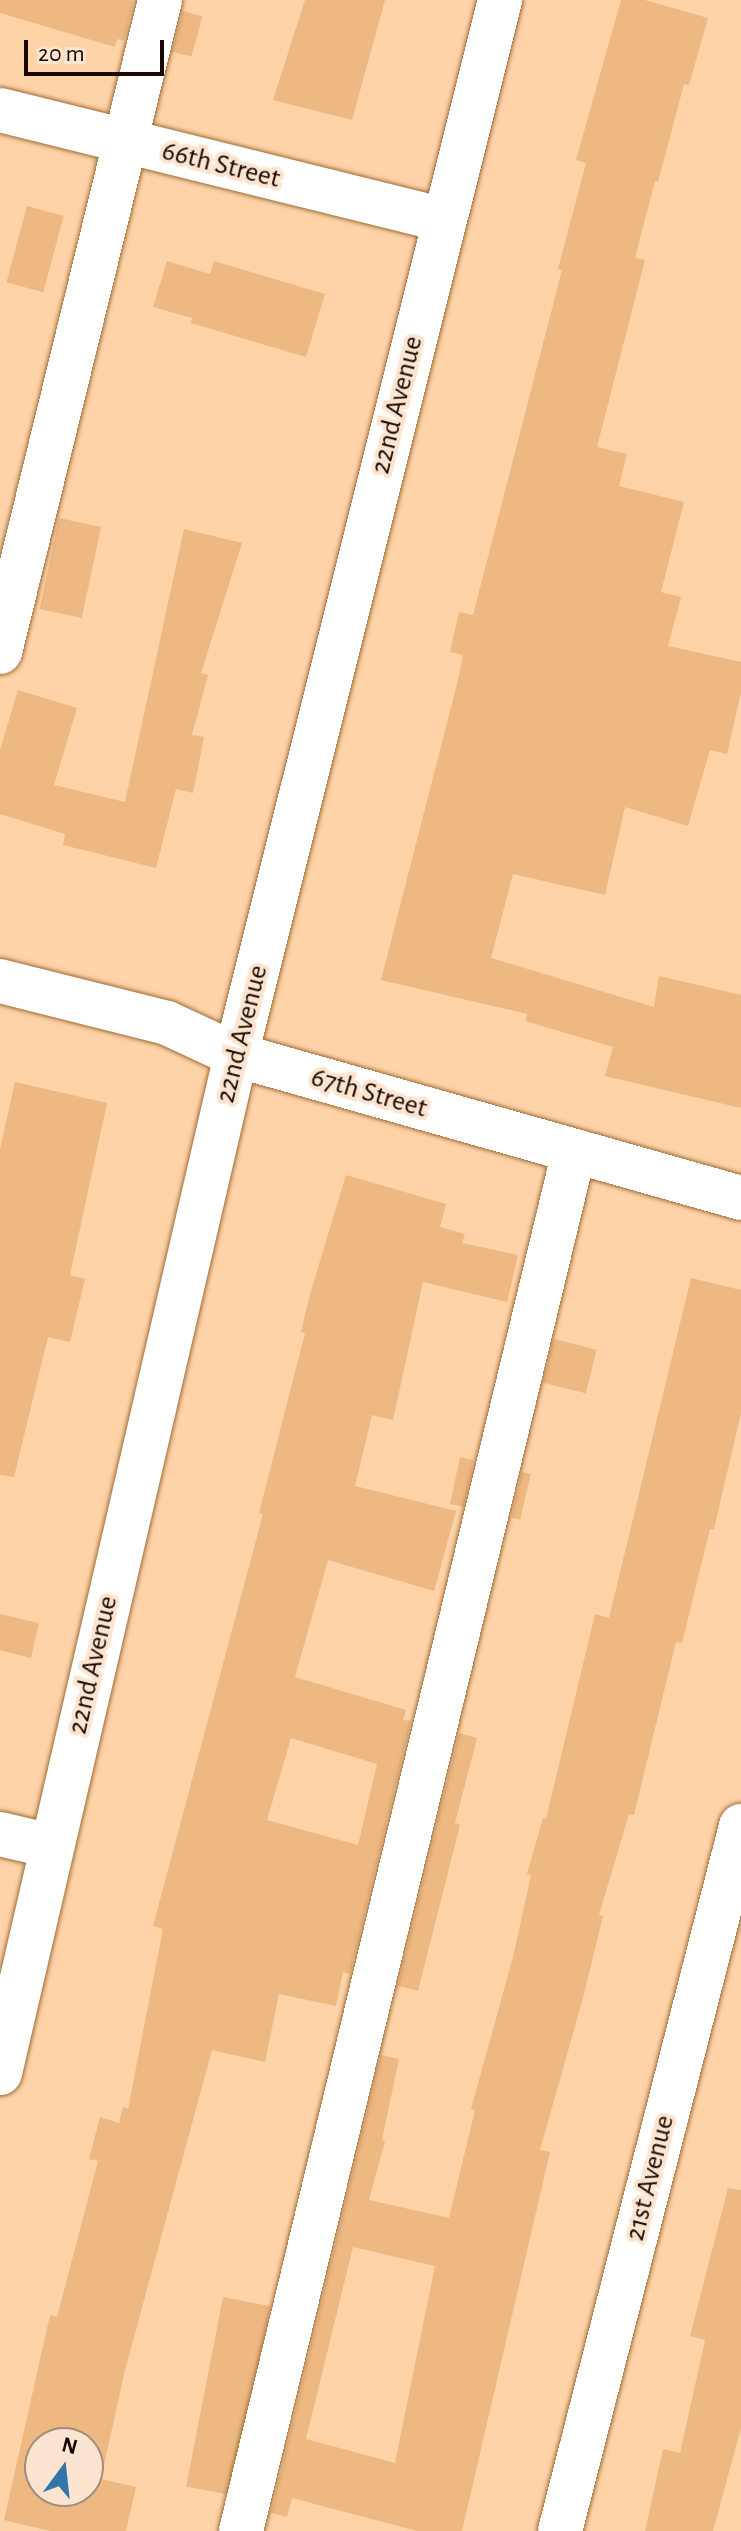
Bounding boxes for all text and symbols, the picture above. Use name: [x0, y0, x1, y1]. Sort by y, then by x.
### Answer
scale bar: [28, 24, 168, 74]
text: 20 m: [38, 42, 85, 66]
street label: 66th Street: [159, 134, 283, 196]
street label: 22nd Avenue: [364, 333, 430, 477]
street label: 22nd Avenue: [209, 962, 275, 1106]
street label: 67th Street: [307, 1060, 431, 1126]
street label: 22nd Avenue: [61, 1593, 125, 1737]
street label: 21st Avenue: [618, 2112, 682, 2244]
north arrow: [24, 2427, 104, 2507]
text: N: [59, 2433, 80, 2458]

